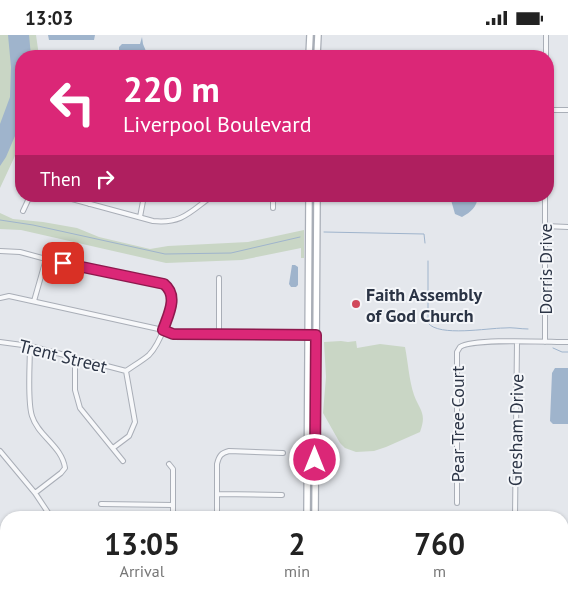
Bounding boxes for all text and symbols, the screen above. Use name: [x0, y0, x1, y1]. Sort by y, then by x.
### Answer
text: 13:03: [25, 6, 73, 30]
text: 220 m: [123, 66, 220, 112]
icon: left: [40, 70, 105, 135]
text: Liverpool Boulevard: [123, 110, 312, 138]
icon: right: [91, 165, 119, 193]
text: Then: [40, 167, 81, 191]
street label: Dorris Drive: [534, 223, 557, 315]
pin: [42, 242, 84, 284]
icon: arrive: [49, 249, 77, 277]
place label: Faith Assembly of God Church: [366, 283, 482, 327]
marker: Faith Assembly of God Church: [350, 298, 362, 310]
street label: Trent Street: [17, 334, 109, 378]
street label: Pear Tree Court: [446, 366, 469, 482]
street label: Gresham Drive: [504, 374, 528, 486]
position arrow: [288, 433, 340, 485]
text: 13:05: [104, 524, 180, 563]
text: 2: [289, 524, 306, 563]
text: 760: [414, 524, 465, 563]
text: Arrival: [120, 561, 164, 581]
text: min: [284, 561, 310, 581]
text: m: [433, 561, 446, 581]

